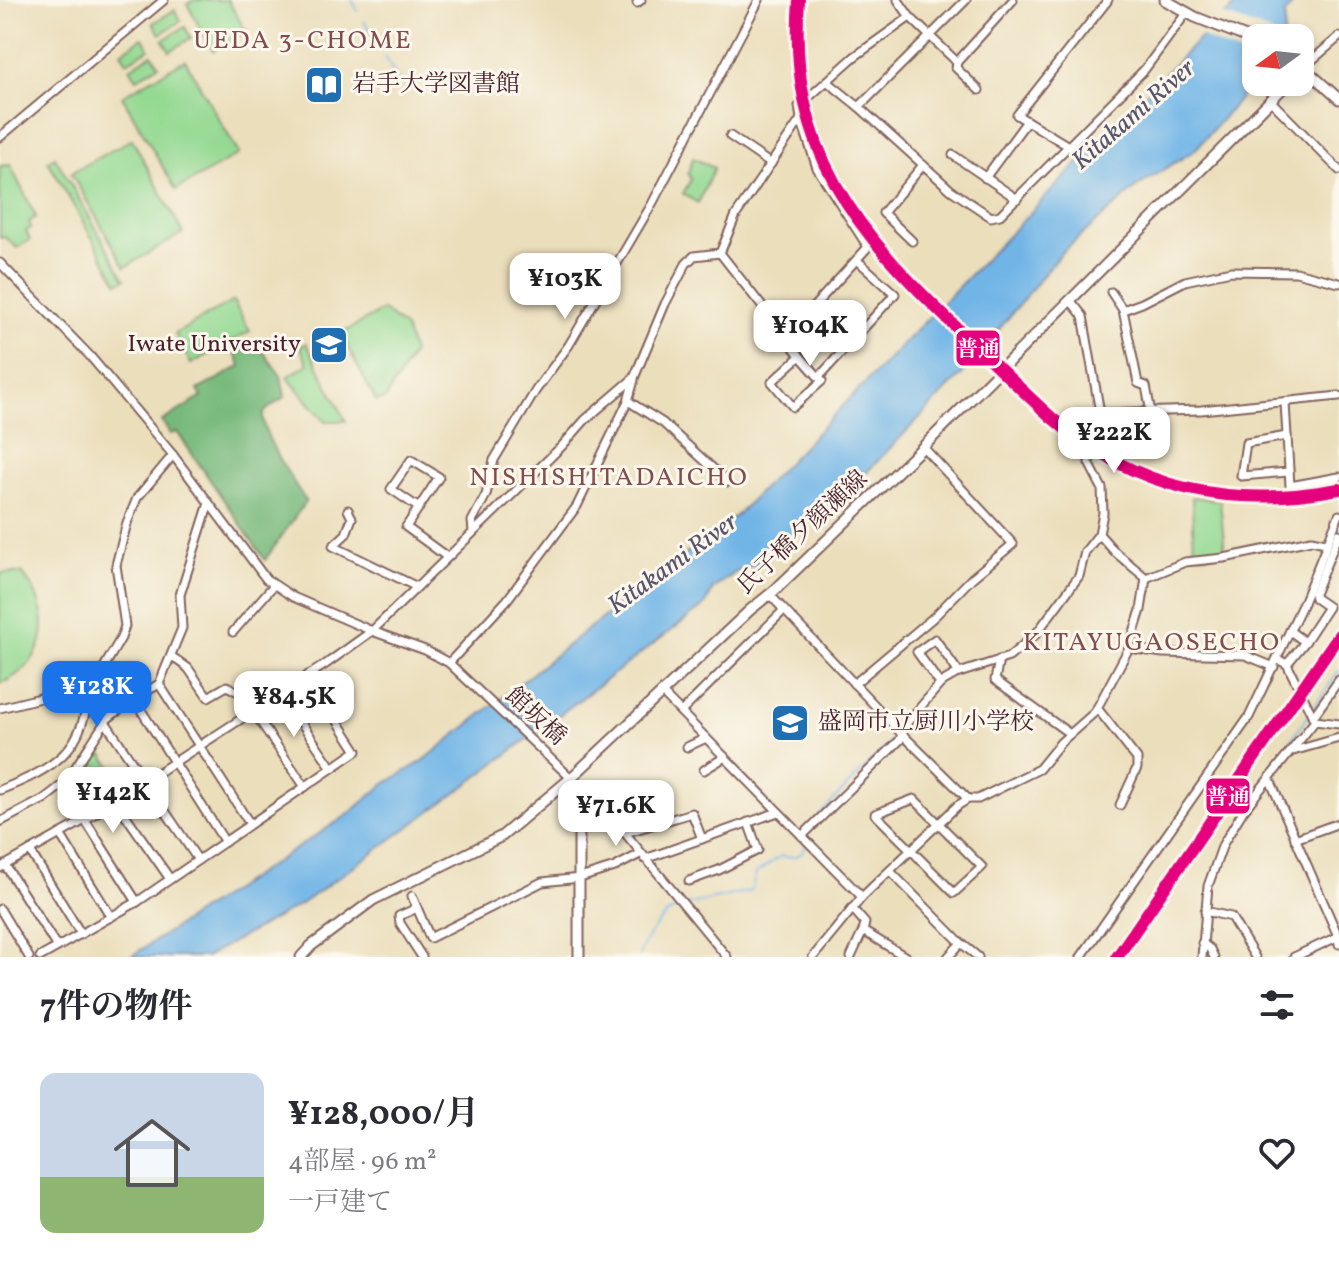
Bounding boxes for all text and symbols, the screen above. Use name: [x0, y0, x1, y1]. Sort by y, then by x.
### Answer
district label: UEDA 3-CHOME: [193, 23, 413, 59]
north arrow: [1242, 24, 1314, 96]
map controls: [1242, 24, 1314, 96]
water label: Kitakami River: [1064, 51, 1204, 179]
library icon: 岩手大学図書館: [303, 64, 345, 106]
place label: 岩手大学図書館: [352, 68, 520, 102]
pin: ¥103K: [509, 253, 621, 321]
text: ¥103K: [528, 261, 602, 297]
pin: ¥104K: [754, 300, 866, 368]
text: ¥104K: [771, 308, 849, 344]
school or university icon: Iwate University: [308, 324, 350, 366]
place label: Iwate University: [127, 328, 301, 362]
line badge: 普通: [955, 329, 1001, 367]
text: 普通: [956, 335, 1000, 366]
pin: ¥222K: [1058, 407, 1170, 475]
text: ¥222K: [1076, 415, 1152, 451]
district label: NISHISHITADAICHO: [469, 460, 749, 496]
street label: 氏子橋夕顔瀬線: [730, 463, 876, 603]
water label: Kitakami River: [600, 504, 746, 624]
district label: KITAYUGAOSECHO: [1023, 625, 1281, 661]
pin: ¥128K: [41, 661, 153, 729]
text: ¥128K: [60, 669, 134, 705]
pin: ¥84.5K: [229, 671, 359, 739]
text: ¥84.5K: [252, 679, 336, 715]
street label: 館坂橋: [497, 680, 573, 754]
school or university icon: 盛岡市立厨川小学校: [769, 702, 811, 744]
place label: 盛岡市立厨川小学校: [818, 706, 1034, 740]
pin: ¥142K: [57, 767, 169, 835]
text: ¥142K: [76, 775, 150, 811]
line badge: 普通: [1205, 777, 1251, 815]
pin: ¥71.6K: [551, 780, 681, 848]
text: 普通: [1206, 783, 1250, 814]
text: ¥71.6K: [576, 788, 656, 824]
icon: filters: [1255, 983, 1299, 1027]
text: 7件の物件: [40, 985, 192, 1032]
text: ¥128,000/月: [288, 1092, 479, 1139]
icon: home: [104, 1105, 200, 1201]
icon: heart: [1255, 1131, 1299, 1175]
text: 4部屋 · 96 m²: [288, 1144, 437, 1180]
text: 一戸建て: [288, 1185, 392, 1221]

